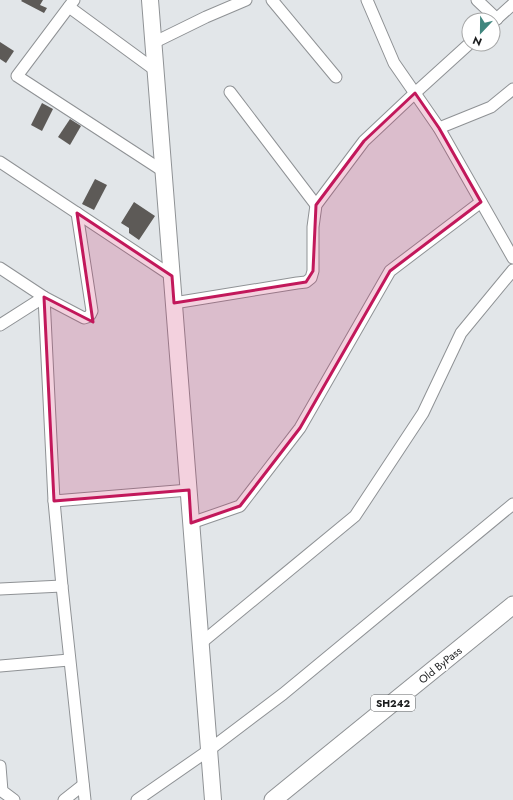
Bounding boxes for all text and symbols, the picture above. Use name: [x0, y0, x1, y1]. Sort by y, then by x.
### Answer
north arrow: [461, 12, 501, 52]
text: N: [470, 32, 484, 50]
street label: Old ByPass: [415, 642, 466, 687]
road number: SH242: [371, 695, 415, 711]

